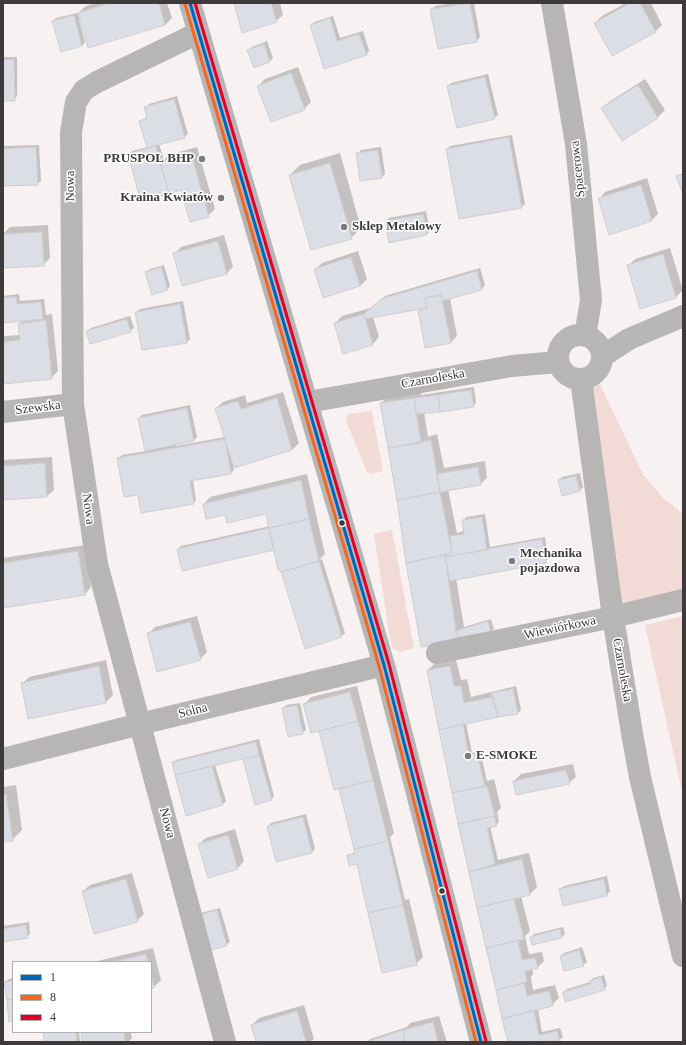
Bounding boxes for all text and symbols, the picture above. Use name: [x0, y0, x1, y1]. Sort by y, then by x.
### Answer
street label: Spacerowa: [567, 140, 589, 198]
place label: PRUSPOL BHP: [103, 151, 194, 167]
marker: PRUSPOL BHP: [197, 154, 207, 164]
street label: Nowa: [63, 170, 79, 202]
place label: Kraina Kwiatów: [120, 190, 213, 206]
marker: Kraina Kwiatów: [216, 193, 226, 203]
place label: Sklep Metalowy: [352, 219, 441, 235]
marker: Sklep Metalowy: [339, 222, 349, 232]
street label: Czarnoleska: [400, 366, 466, 392]
street label: Szewska: [14, 397, 62, 419]
street label: Nowa: [78, 493, 98, 525]
unlabelled marker: [337, 518, 347, 528]
place label: Mechanika pojazdowa: [520, 546, 582, 577]
marker: Mechanika pojazdowa: [507, 556, 517, 566]
street label: Wiewiórkowa: [523, 613, 597, 643]
street label: Czarnoleska: [609, 637, 635, 703]
street label: Solna: [177, 700, 209, 722]
place label: E-SMOKE: [476, 748, 537, 764]
marker: E-SMOKE: [463, 751, 473, 761]
street label: Nowa: [155, 806, 179, 840]
unlabelled marker: [437, 886, 447, 896]
legend: [12, 961, 152, 1033]
text: 1: [50, 970, 56, 984]
text: 8: [50, 990, 56, 1004]
text: 4: [50, 1010, 56, 1024]

